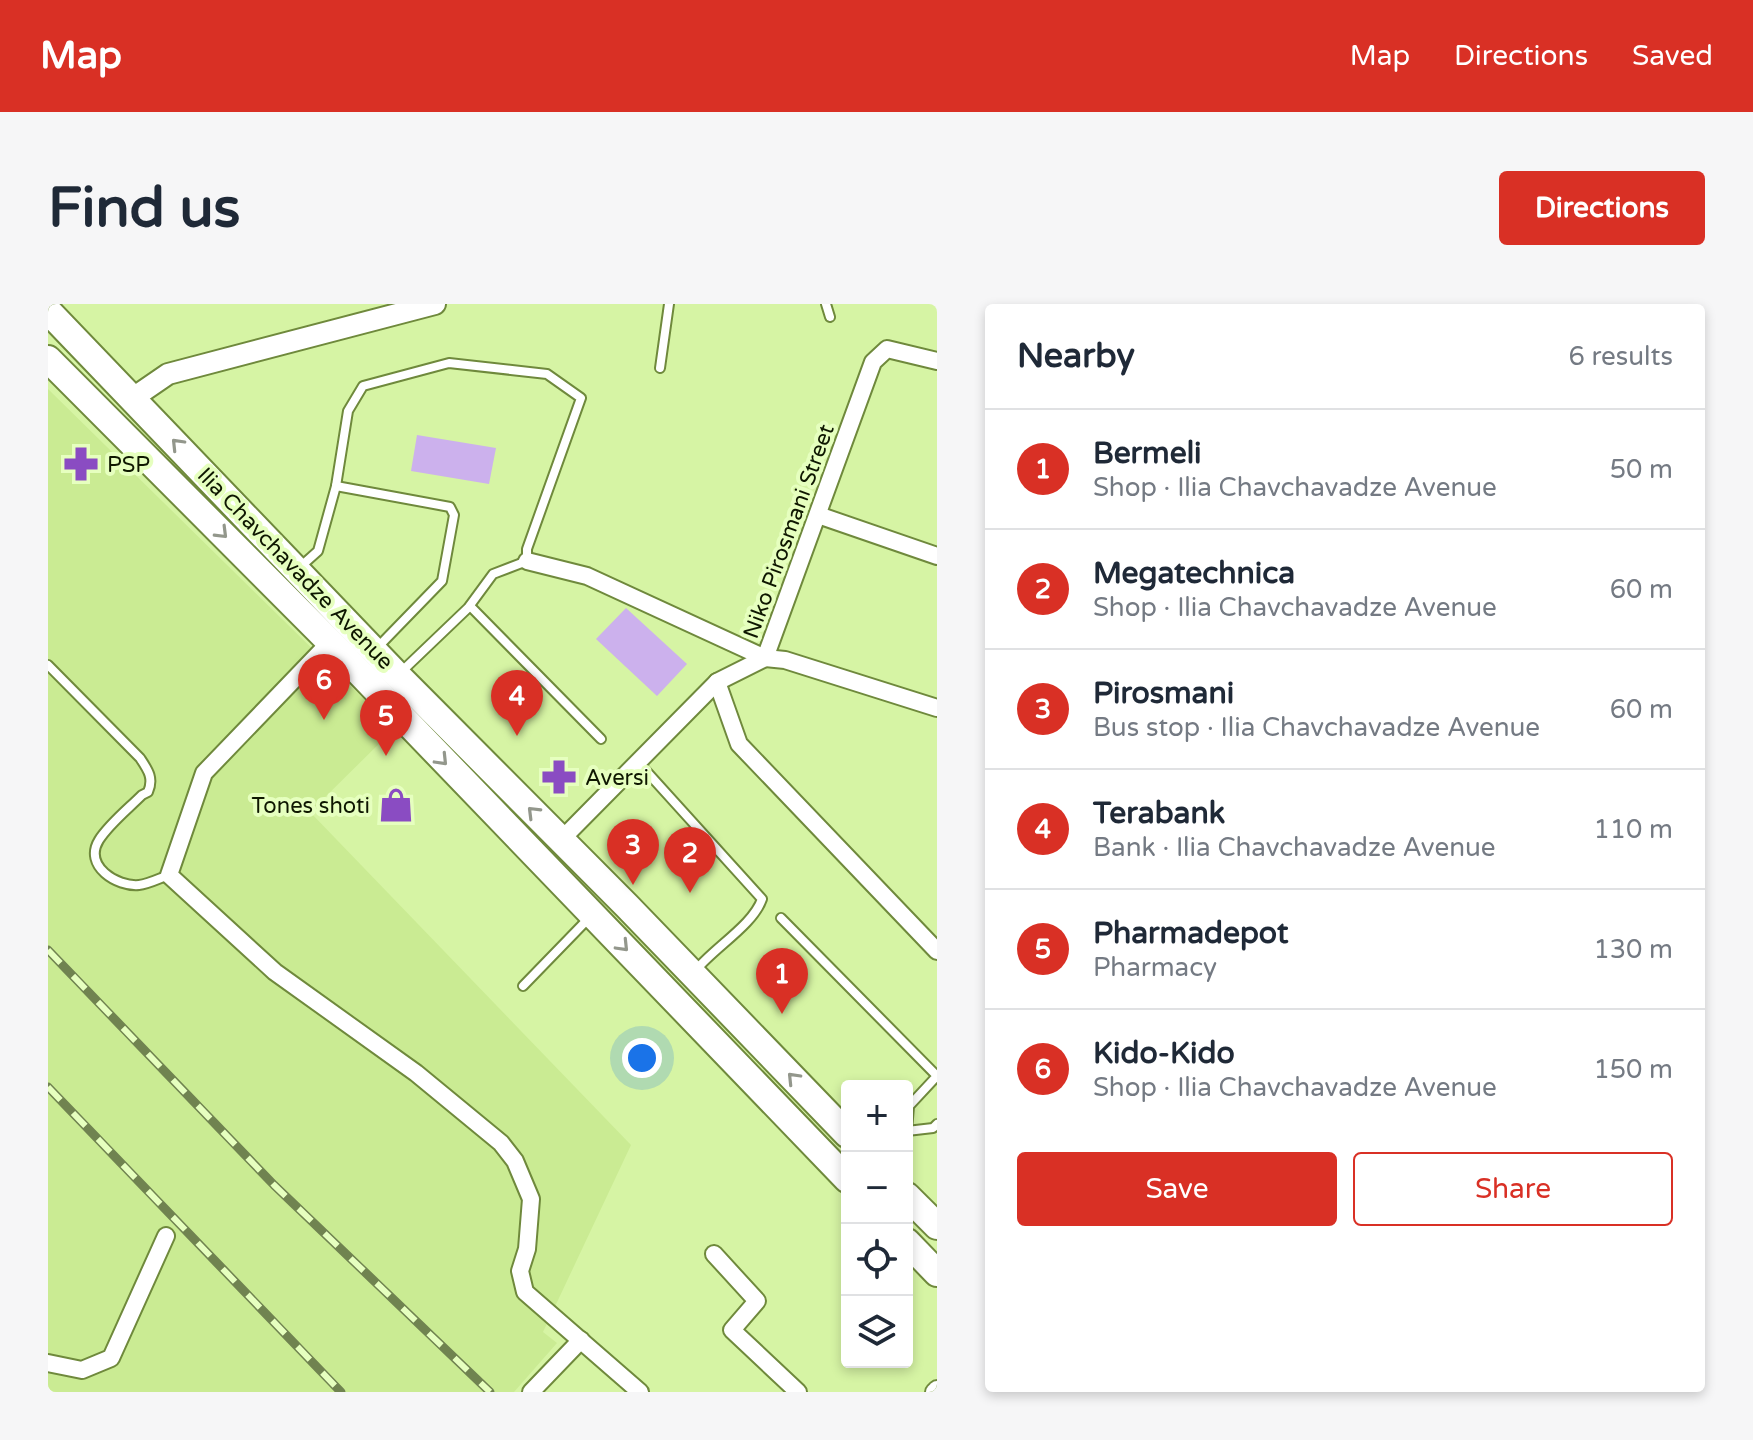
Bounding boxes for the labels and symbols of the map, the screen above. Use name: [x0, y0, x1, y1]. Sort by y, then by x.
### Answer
street label: Niko Pirosmani Street: [738, 421, 840, 642]
one-way arrow: [172, 438, 186, 453]
pharmacy icon: PSP: [62, 445, 100, 483]
place label: PSP: [107, 452, 150, 478]
street label: Ilia Chavchavadze Avenue: [192, 462, 399, 675]
one-way arrow: [213, 524, 227, 538]
pin: 6: [298, 654, 350, 720]
pin: 4: [491, 670, 543, 736]
pin: 5: [360, 690, 412, 756]
one-way arrow: [433, 750, 447, 765]
pharmacy icon: Aversi: [540, 758, 578, 796]
place label: Aversi: [585, 765, 649, 791]
shop icon: Tones shoti: [377, 786, 415, 824]
place label: Tones shoti: [251, 793, 370, 819]
one-way arrow: [528, 807, 542, 821]
pin: 3: [607, 819, 659, 885]
pin: 2: [664, 827, 716, 893]
one-way arrow: [614, 937, 628, 951]
pin: 1: [756, 948, 808, 1014]
your location: [622, 1038, 662, 1078]
one-way arrow: [787, 1073, 802, 1087]

